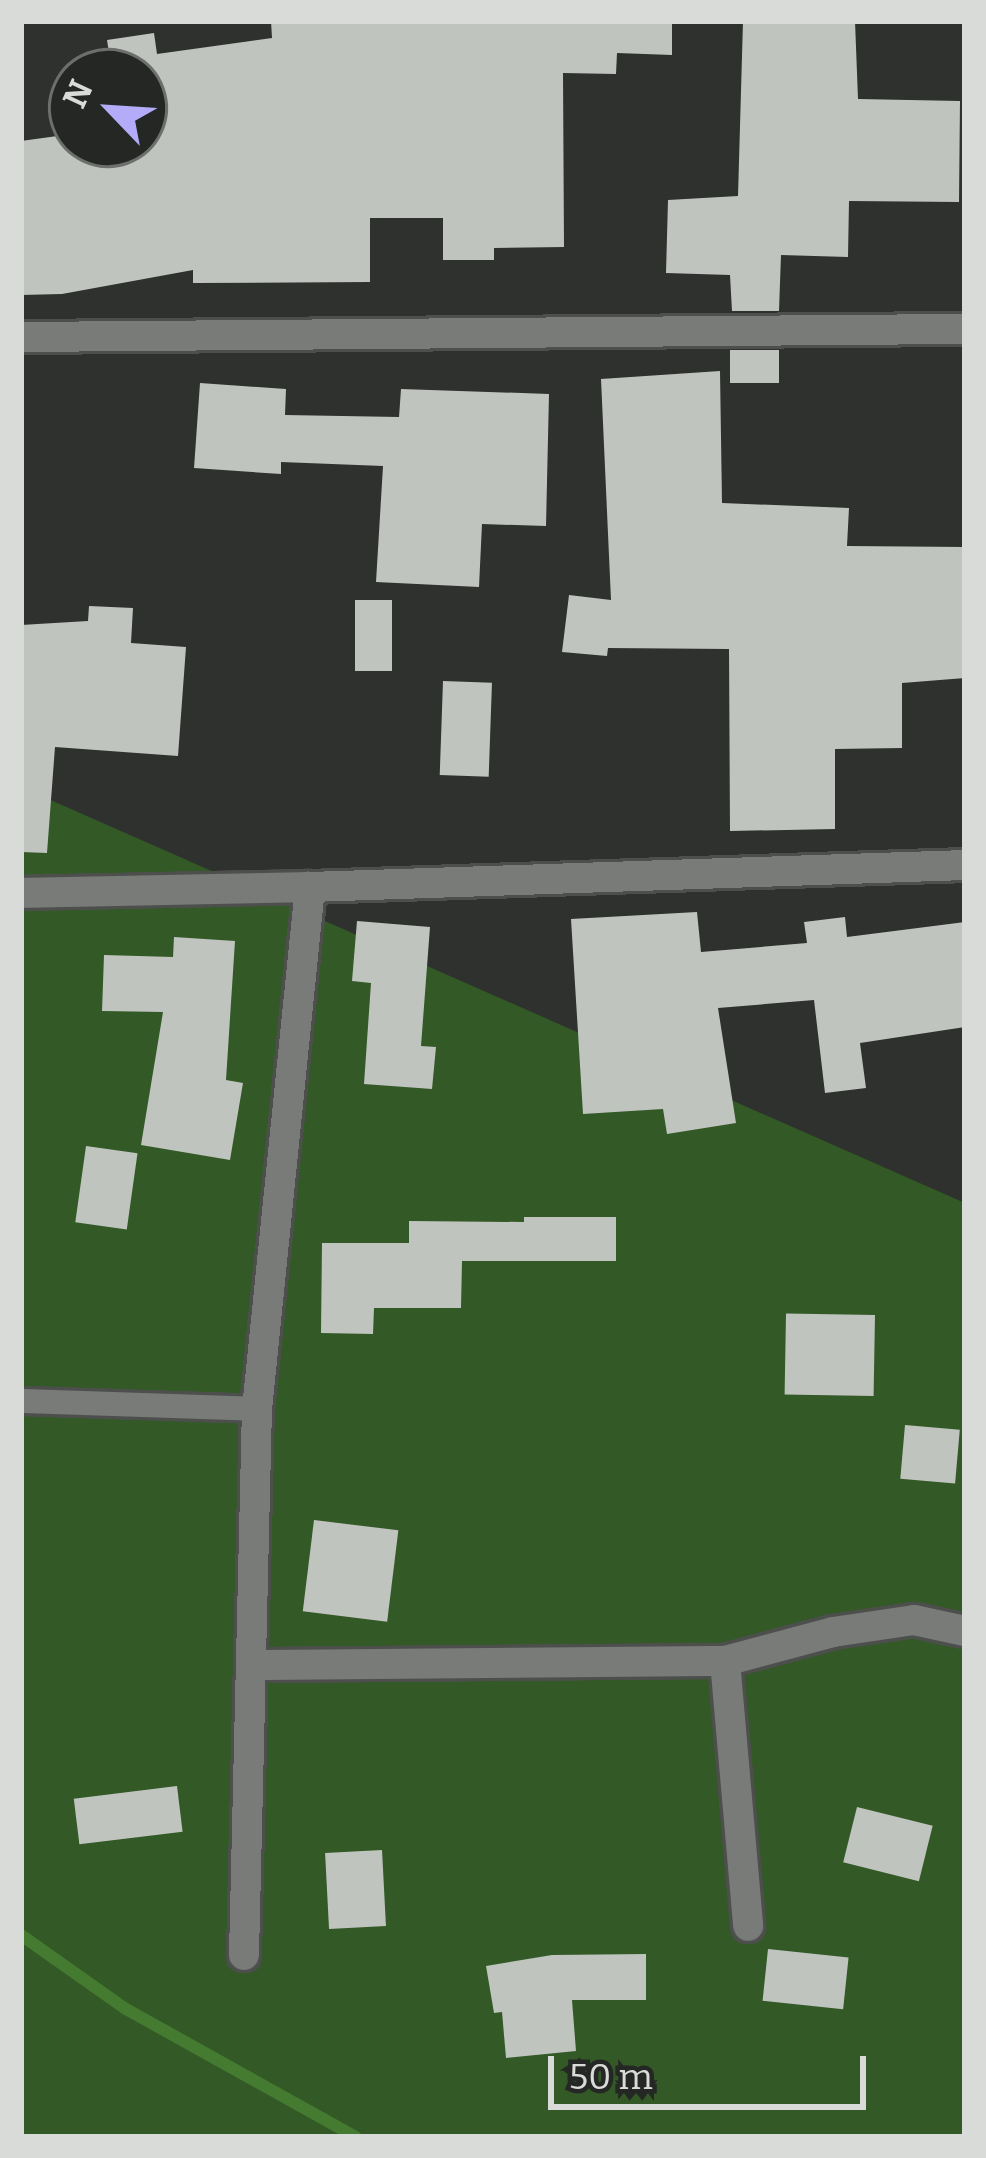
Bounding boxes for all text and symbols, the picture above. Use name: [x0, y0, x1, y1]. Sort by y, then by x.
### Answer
north arrow: [48, 48, 168, 168]
text: N: [55, 74, 102, 114]
scale bar: [554, 2032, 872, 2106]
text: 50 m: [569, 2055, 653, 2099]

